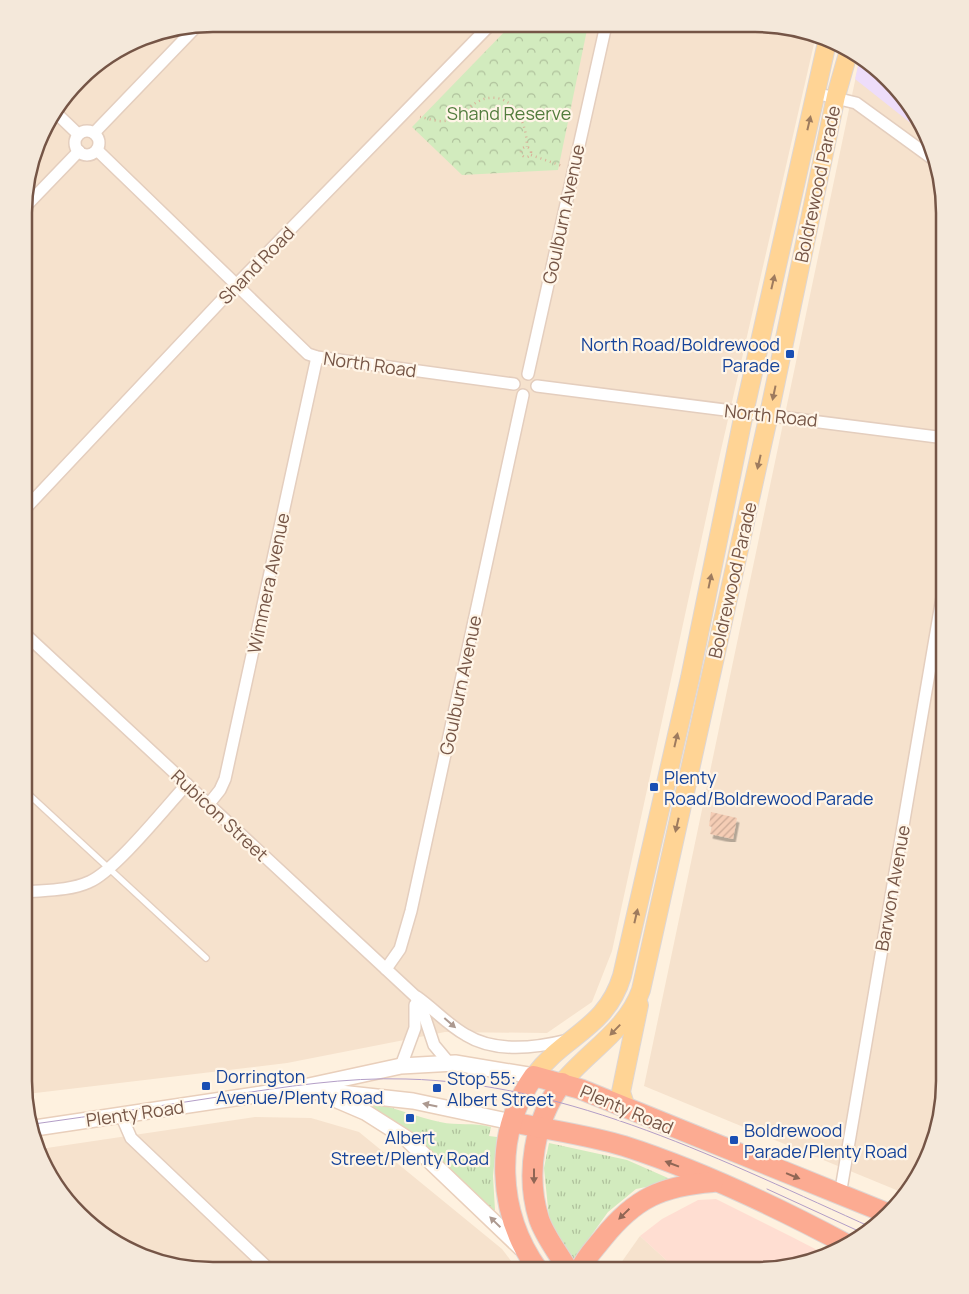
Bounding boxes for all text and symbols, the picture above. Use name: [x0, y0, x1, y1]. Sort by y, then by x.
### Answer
park label: Shand Reserve: [447, 101, 571, 125]
street label: Boldrewood Parade: [789, 103, 845, 265]
one-way arrow: [805, 116, 813, 131]
street label: Goulburn Avenue: [537, 142, 589, 286]
street label: Shand Road: [213, 221, 299, 309]
one-way arrow: [769, 274, 777, 289]
place label: North Road/Boldrewood Parade: [581, 332, 780, 377]
street label: North Road: [322, 346, 418, 382]
marker: North Road/Boldrewood Parade: [784, 348, 796, 360]
one-way arrow: [769, 385, 777, 401]
street label: North Road: [723, 398, 819, 432]
one-way arrow: [755, 454, 763, 469]
street label: Boldrewood Parade: [702, 499, 762, 661]
street label: Wimmera Avenue: [241, 511, 295, 655]
one-way arrow: [706, 573, 714, 589]
street label: Goulburn Avenue: [434, 613, 486, 757]
one-way arrow: [672, 733, 680, 748]
street label: Rubicon Street: [166, 764, 274, 866]
place label: Plenty Road/Boldrewood Parade: [664, 765, 873, 810]
marker: Plenty Road/Boldrewood Parade: [648, 781, 660, 793]
one-way arrow: [673, 818, 681, 833]
street label: Barwon Avenue: [869, 823, 915, 953]
one-way arrow: [633, 907, 641, 923]
one-way arrow: [443, 1017, 455, 1029]
one-way arrow: [609, 1024, 621, 1036]
place label: Dorrington Avenue/Plenty Road: [216, 1064, 383, 1109]
place label: Stop 55: Albert Street: [447, 1066, 554, 1111]
street label: Plenty Road: [577, 1079, 677, 1139]
marker: Dorrington Avenue/Plenty Road: [200, 1080, 212, 1092]
marker: Stop 55: Albert Street: [431, 1082, 443, 1094]
street label: Plenty Road: [84, 1094, 186, 1132]
one-way arrow: [422, 1100, 438, 1108]
marker: Albert Street/Plenty Road: [404, 1112, 416, 1124]
place label: Boldrewood Parade/Plenty Road: [744, 1118, 907, 1163]
place label: Albert Street/Plenty Road: [331, 1125, 489, 1170]
marker: Boldrewood Parade/Plenty Road: [728, 1134, 740, 1146]
one-way arrow: [665, 1159, 679, 1167]
one-way arrow: [530, 1168, 538, 1184]
one-way arrow: [785, 1173, 800, 1180]
one-way arrow: [618, 1208, 630, 1220]
one-way arrow: [489, 1216, 501, 1228]

